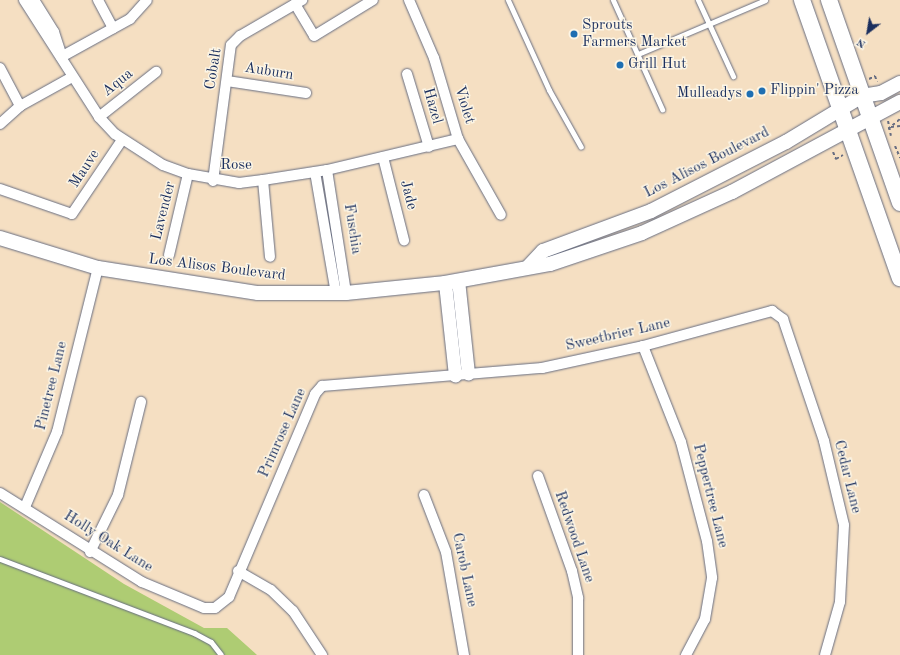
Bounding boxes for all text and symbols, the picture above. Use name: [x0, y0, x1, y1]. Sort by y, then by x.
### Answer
north arrow: [848, 12, 888, 52]
place label: Sprouts Farmers Market: [582, 16, 686, 51]
marker: Sprouts Farmers Market: [569, 29, 579, 39]
text: N: [855, 36, 868, 50]
street label: Cobalt: [202, 47, 226, 91]
place label: Grill Hut: [628, 56, 686, 74]
street label: Auburn: [243, 59, 295, 85]
marker: Grill Hut: [615, 60, 625, 70]
street label: Aqua: [99, 65, 137, 101]
place label: Flippin' Pizza: [770, 82, 859, 100]
street label: Violet: [450, 84, 478, 126]
place label: Mulleadys: [677, 85, 742, 103]
street label: Hazel: [418, 86, 446, 126]
marker: Flippin' Pizza: [757, 86, 767, 96]
marker: Mulleadys: [745, 89, 755, 99]
street label: Los Alisos Boulevard: [641, 124, 773, 202]
street label: Mauve: [66, 146, 104, 192]
street label: Rose: [220, 157, 252, 175]
street label: Jade: [396, 178, 420, 212]
street label: Lavender: [148, 180, 180, 242]
street label: Fuschia: [339, 202, 365, 256]
street label: Los Alisos Boulevard: [147, 251, 287, 285]
street label: Sweetbrier Lane: [564, 314, 672, 356]
street label: Pinetree Lane: [32, 340, 72, 432]
street label: Primrose Lane: [255, 386, 311, 480]
street label: Cedar Lane: [829, 438, 865, 516]
street label: Peppertree Lane: [688, 442, 732, 550]
street label: Redwood Lane: [550, 489, 598, 585]
street label: Holly Oak Lane: [60, 507, 156, 577]
street label: Carob Lane: [447, 531, 481, 609]

